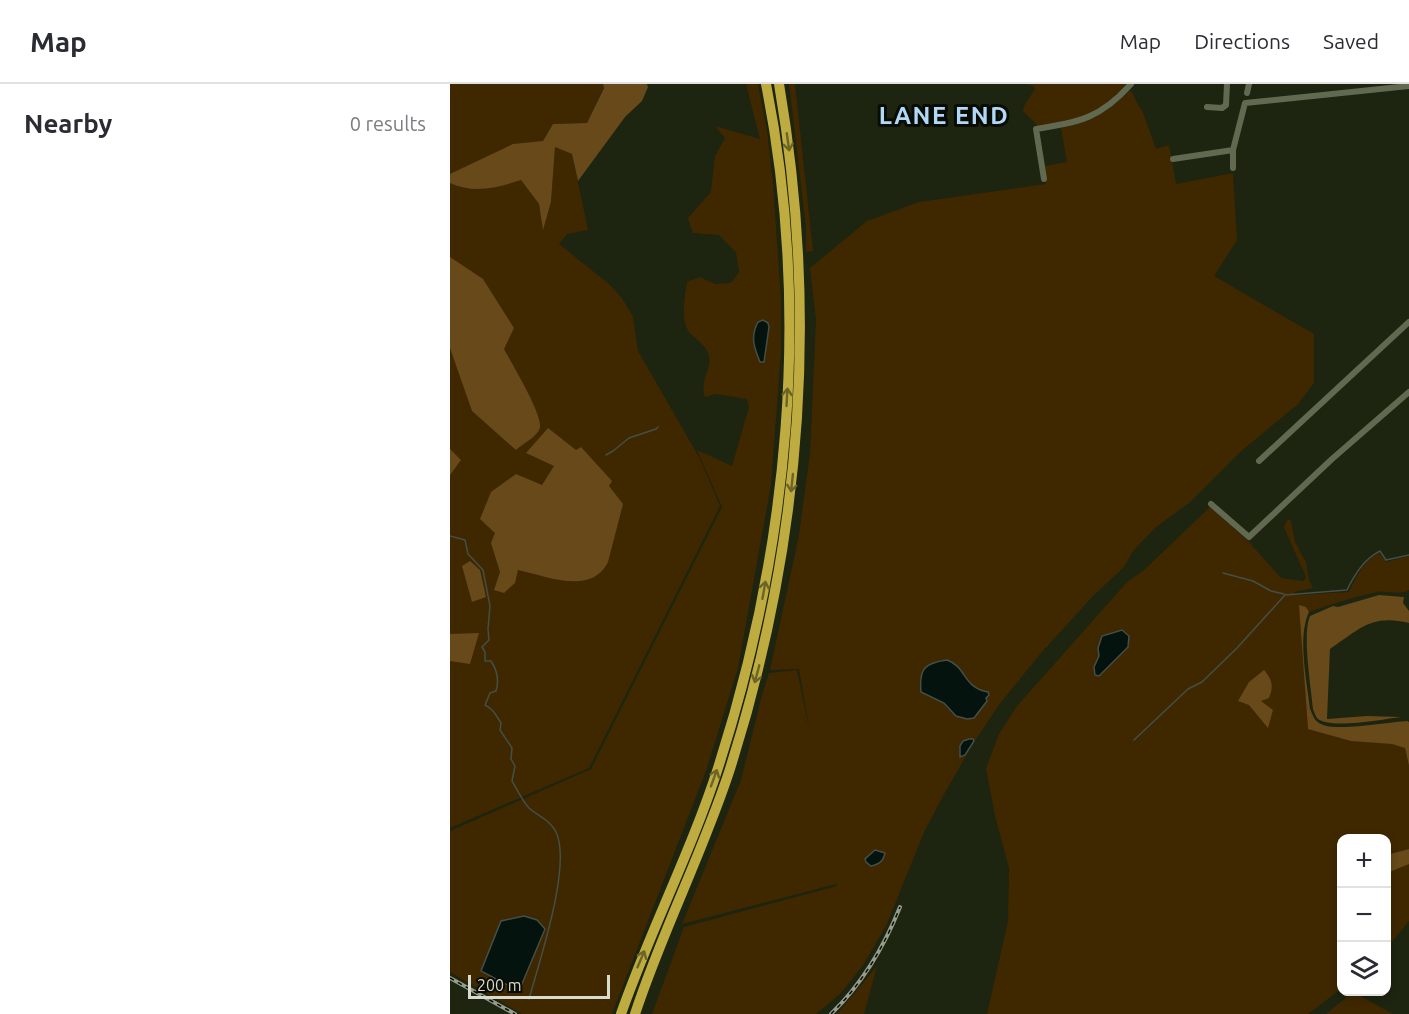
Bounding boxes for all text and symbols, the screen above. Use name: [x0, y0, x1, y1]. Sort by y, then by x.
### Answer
text: Map: [30, 26, 87, 57]
text: Map: [1120, 29, 1161, 53]
text: Directions: [1194, 29, 1290, 53]
text: Saved: [1323, 29, 1379, 53]
district label: LANE END: [879, 102, 1009, 129]
text: Nearby: [24, 109, 112, 138]
text: 0 results: [350, 112, 426, 135]
one-way arrow: [782, 131, 793, 151]
one-way arrow: [782, 387, 793, 407]
one-way arrow: [786, 472, 797, 492]
one-way arrow: [759, 581, 770, 600]
one-way arrow: [751, 665, 762, 684]
one-way arrow: [709, 769, 720, 788]
map controls: [1337, 834, 1391, 996]
button: +: [1337, 834, 1391, 888]
button: −: [1337, 888, 1391, 942]
button: layers: [1337, 942, 1391, 996]
one-way arrow: [636, 950, 647, 969]
scale bar: [468, 972, 610, 1000]
text: 200 m: [477, 976, 522, 994]

